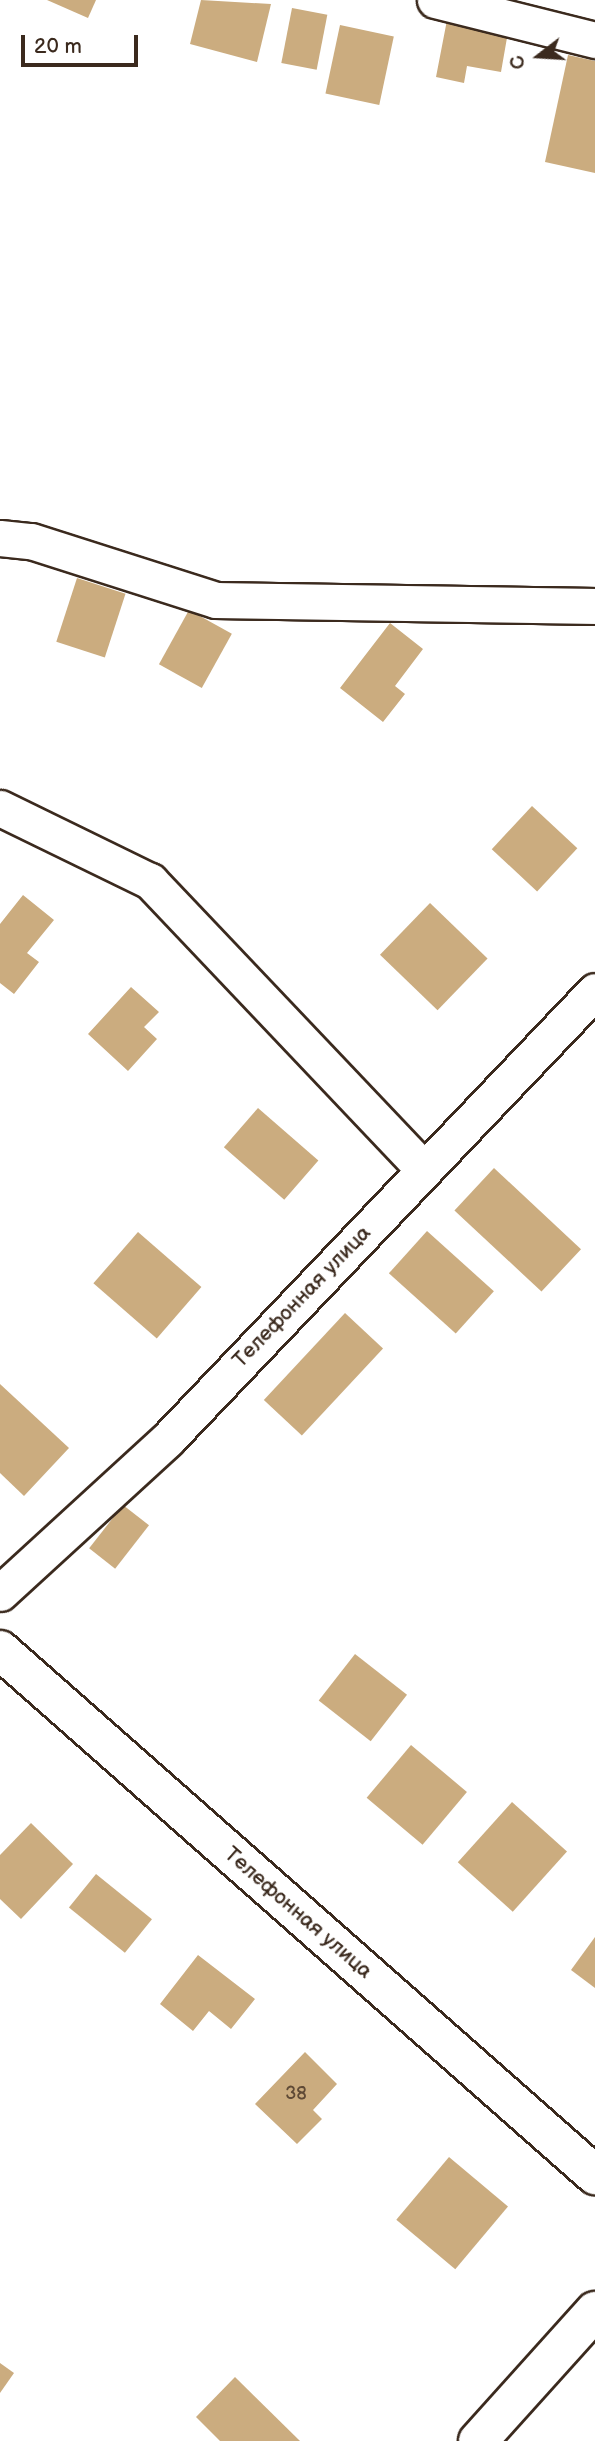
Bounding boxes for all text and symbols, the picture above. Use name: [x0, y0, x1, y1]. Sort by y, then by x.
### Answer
scale bar: [24, 21, 142, 65]
north arrow: [504, 21, 574, 91]
text: 20 m: [34, 34, 82, 59]
text: С: [506, 53, 531, 72]
street label: Телефонная улица: [228, 1221, 376, 1373]
street label: Телефонная улица: [219, 1842, 377, 1984]
house number: 38: [285, 2083, 307, 2105]

